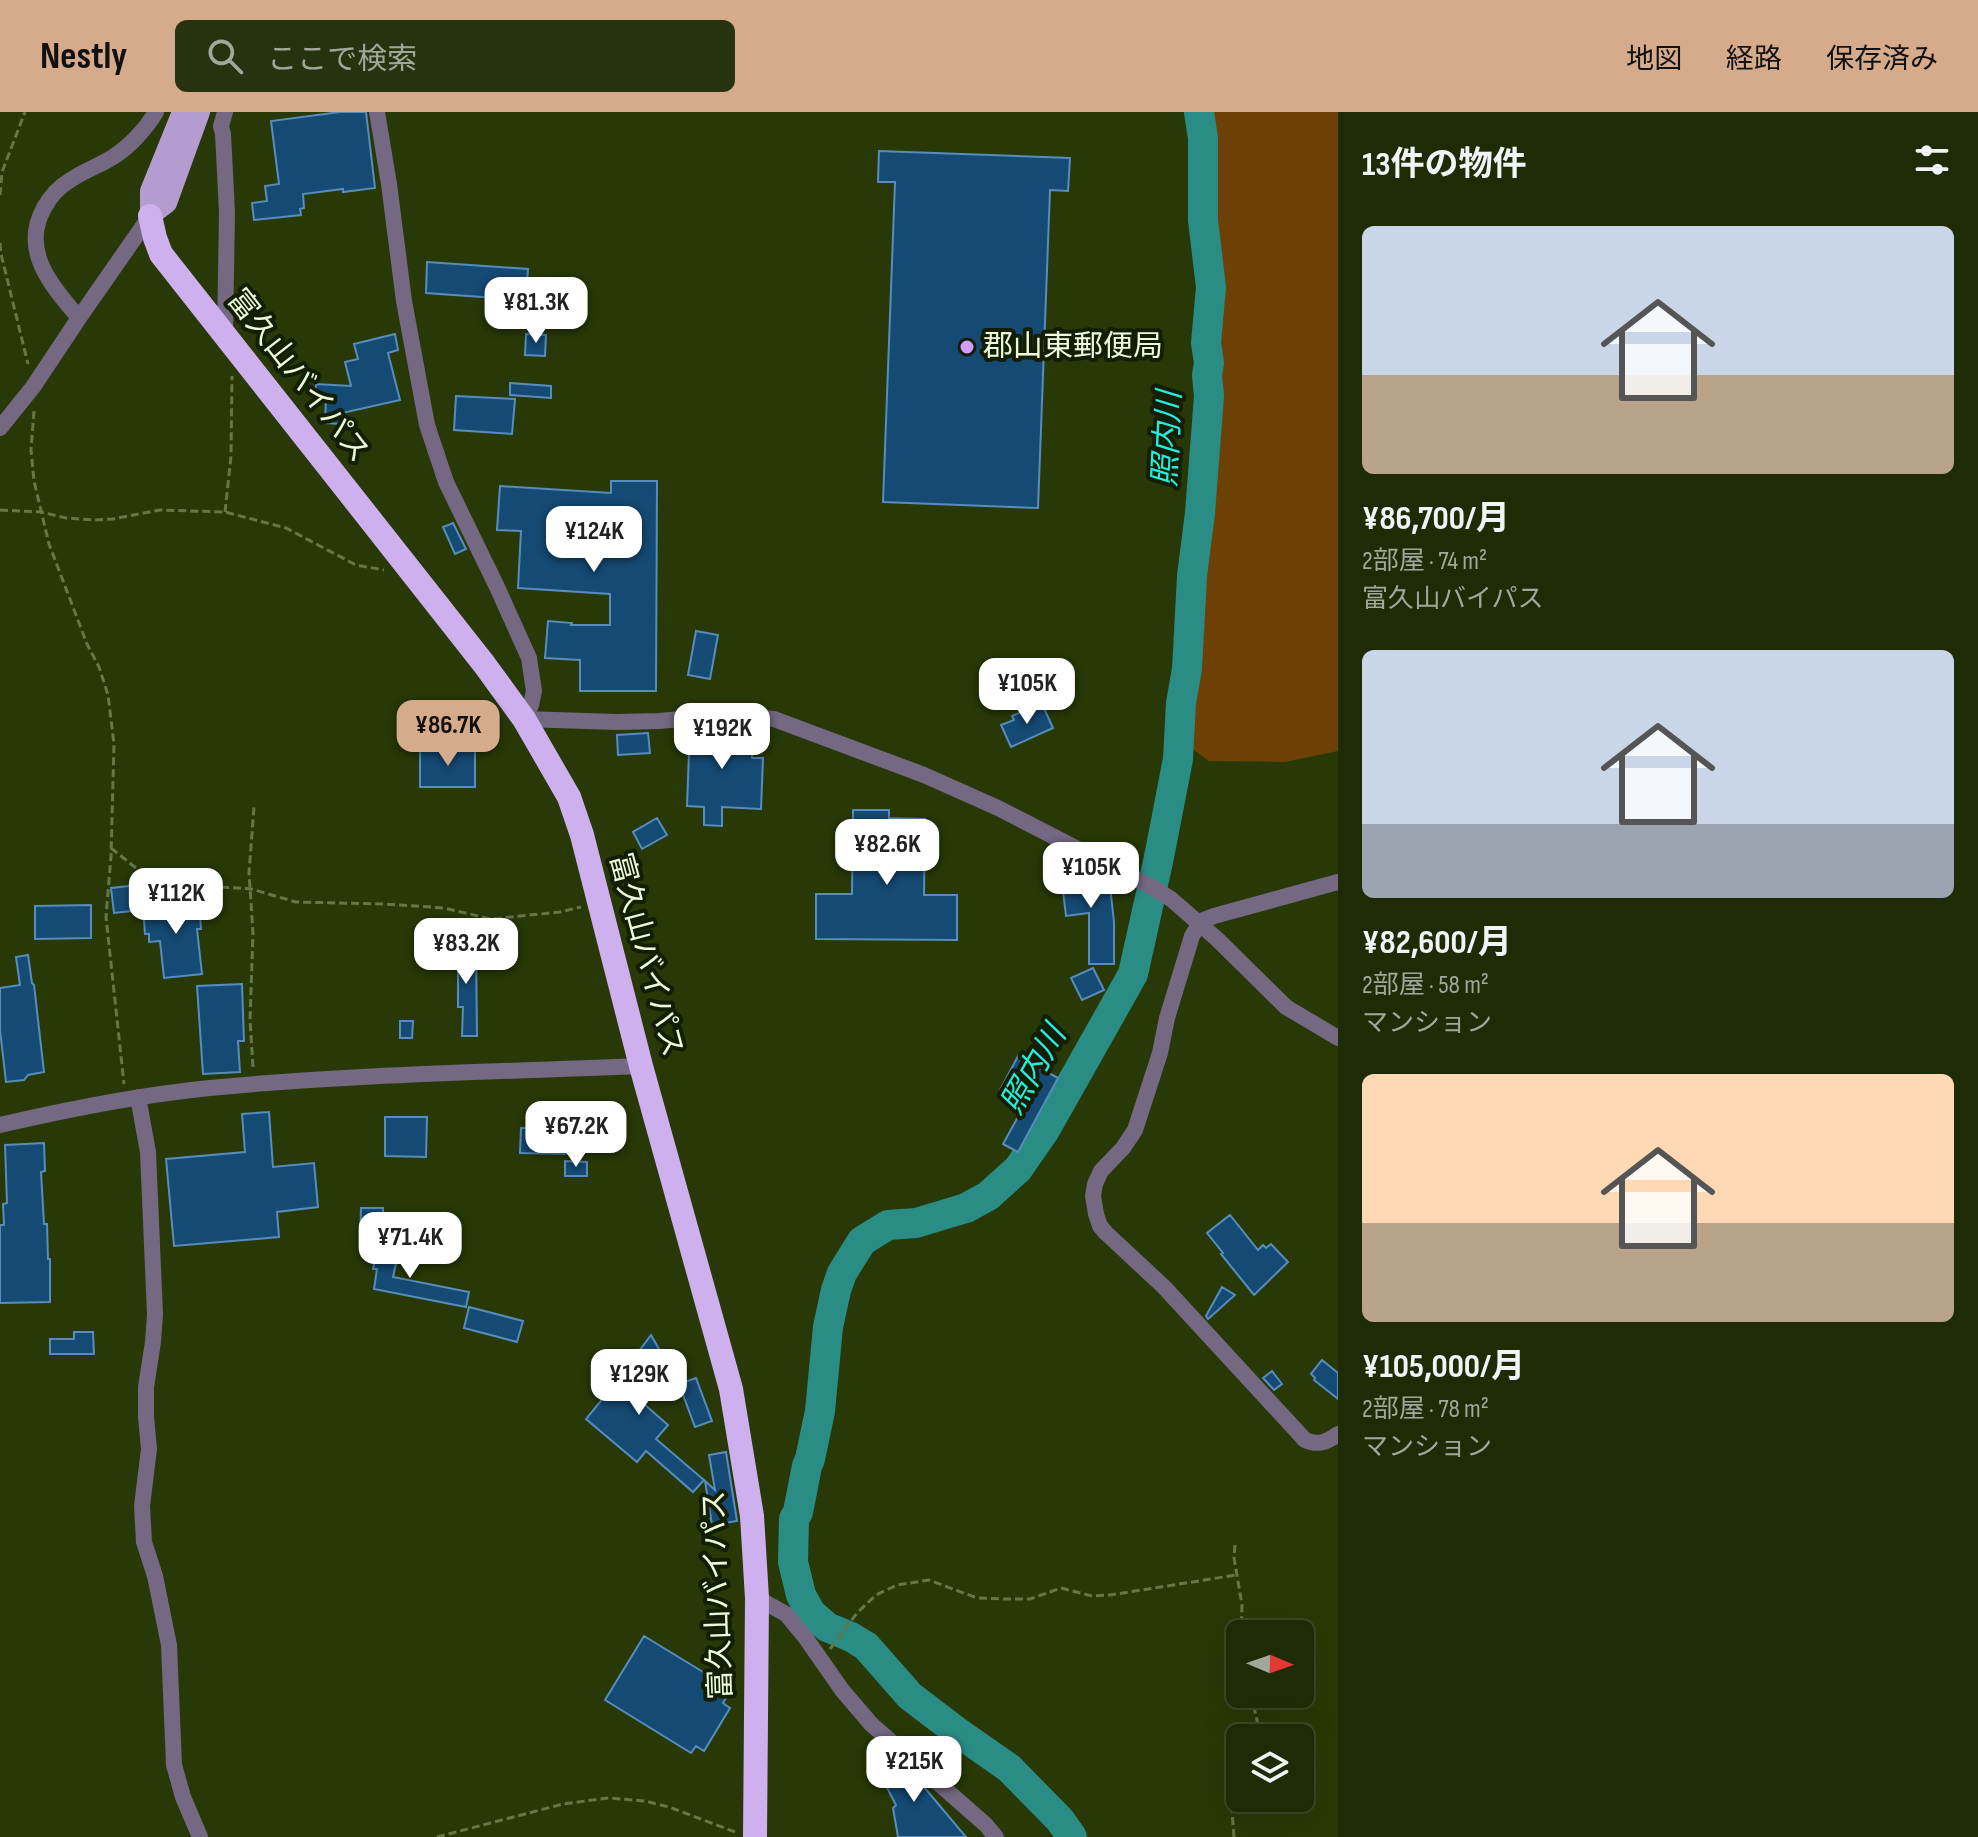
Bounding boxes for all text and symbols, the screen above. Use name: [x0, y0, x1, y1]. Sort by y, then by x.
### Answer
search box: [175, 20, 735, 92]
text: Nestly: [40, 34, 127, 79]
icon: search: [203, 34, 247, 78]
text: ここで検索: [267, 42, 417, 78]
text: 地図: [1626, 43, 1682, 76]
text: 経路: [1726, 43, 1782, 76]
text: 保存済み: [1826, 43, 1938, 76]
icon: filters: [1910, 138, 1954, 182]
text: 13件の物件: [1362, 144, 1527, 185]
pin: ¥81.3K: [471, 277, 601, 345]
icon: home: [1586, 278, 1730, 422]
street label: 富久山バイパス: [219, 282, 377, 470]
text: ¥81.3K: [503, 287, 569, 318]
place label: 郡山東郵便局: [983, 329, 1163, 365]
marker: 郡山東郵便局: [958, 338, 976, 356]
water label: 照内川: [1146, 387, 1190, 488]
text: ¥86,700/月: [1362, 498, 1510, 539]
pin: ¥124K: [538, 506, 650, 574]
text: ¥124K: [564, 516, 624, 547]
text: 2部屋 · 74 m²: [1362, 546, 1487, 577]
text: 富久山バイパス: [1362, 584, 1543, 615]
pin: ¥105K: [971, 658, 1083, 726]
text: ¥105K: [997, 668, 1057, 699]
pin: ¥86.7K: [383, 700, 513, 768]
icon: home: [1586, 702, 1730, 846]
pin: ¥192K: [666, 703, 778, 771]
text: ¥86.7K: [415, 710, 481, 741]
text: ¥192K: [692, 713, 752, 744]
pin: ¥82.6K: [822, 819, 952, 887]
text: ¥82.6K: [853, 829, 921, 860]
pin: ¥105K: [1035, 842, 1147, 910]
street label: 富久山バイパス: [602, 849, 690, 1061]
text: ¥105K: [1061, 852, 1121, 883]
pin: ¥112K: [120, 868, 232, 936]
text: ¥112K: [147, 878, 205, 909]
pin: ¥83.2K: [401, 918, 531, 986]
text: ¥82,600/月: [1362, 922, 1512, 963]
text: ¥83.2K: [432, 928, 500, 959]
text: 2部屋 · 58 m²: [1362, 970, 1489, 1001]
text: マンション: [1362, 1008, 1492, 1039]
water label: 照内川: [993, 1016, 1076, 1121]
pin: ¥67.2K: [511, 1101, 641, 1169]
text: ¥67.2K: [543, 1111, 609, 1142]
icon: home: [1586, 1126, 1730, 1270]
pin: ¥71.4K: [345, 1212, 475, 1280]
text: ¥71.4K: [377, 1222, 443, 1253]
text: ¥105,000/月: [1362, 1346, 1525, 1387]
pin: ¥129K: [583, 1349, 695, 1417]
text: ¥129K: [609, 1359, 669, 1390]
text: 2部屋 · 78 m²: [1362, 1394, 1489, 1425]
text: マンション: [1362, 1432, 1492, 1463]
street label: 富久山バイパス: [696, 1490, 740, 1700]
north arrow: [1226, 1620, 1314, 1708]
map controls: [1226, 1620, 1314, 1812]
button: layers: [1226, 1724, 1314, 1812]
pin: ¥215K: [858, 1736, 970, 1804]
text: ¥215K: [884, 1746, 944, 1777]

